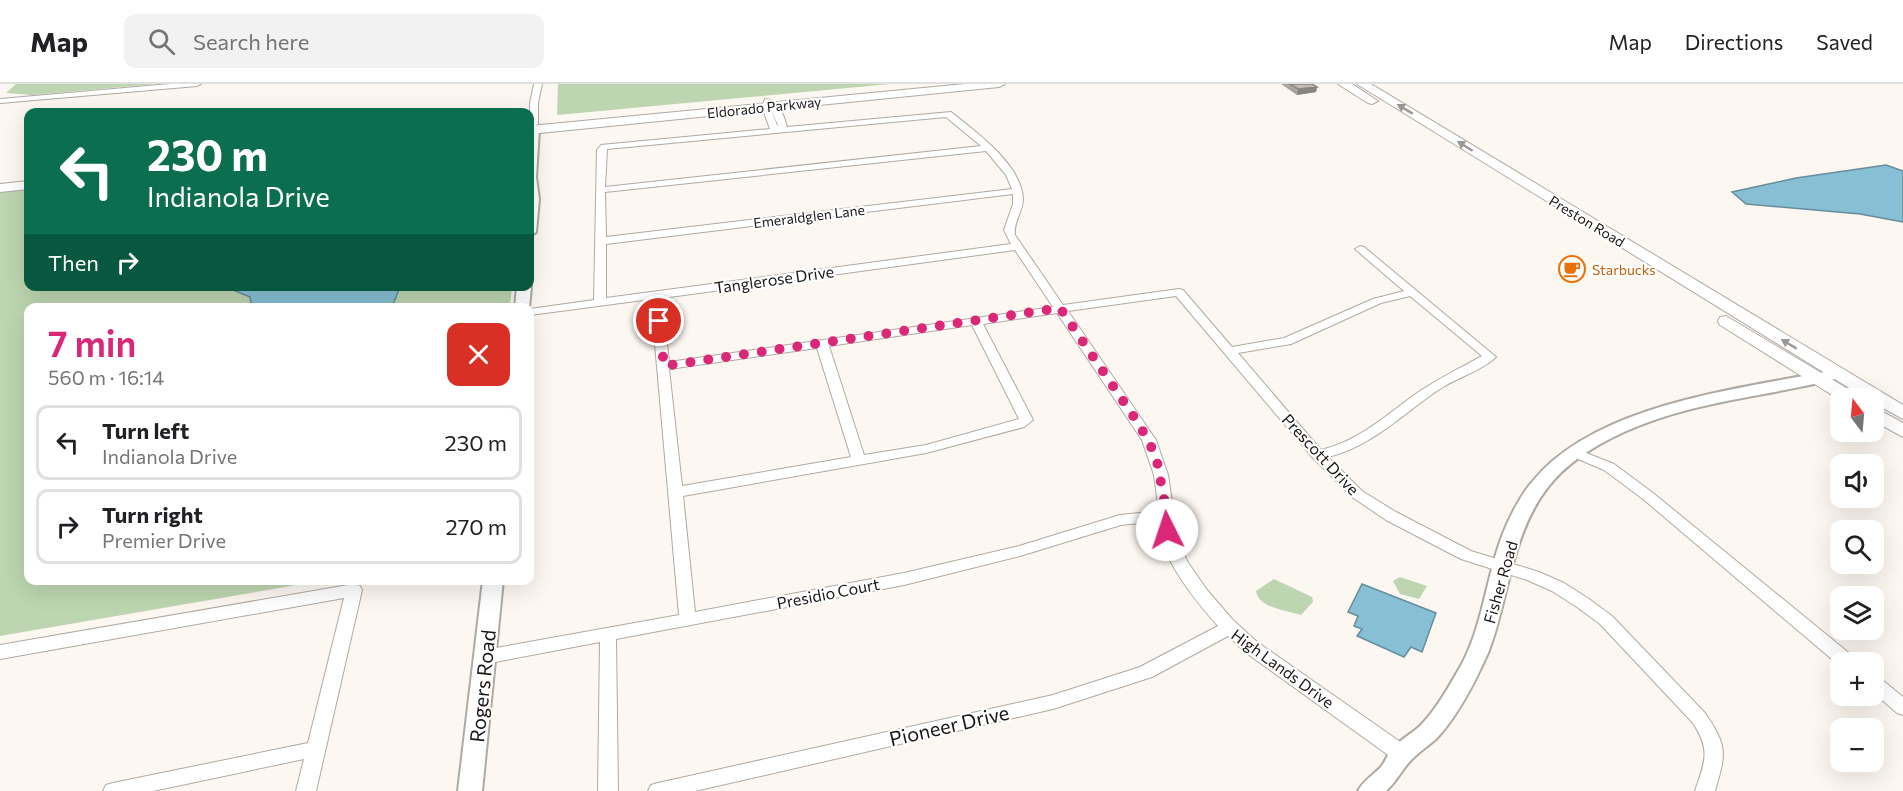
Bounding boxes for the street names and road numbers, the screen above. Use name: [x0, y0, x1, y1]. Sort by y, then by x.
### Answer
street label: Eldorado Parkway: [706, 93, 822, 121]
street label: Preston Road: [1546, 192, 1628, 250]
street label: Emeraldglen Lane: [752, 201, 866, 231]
street label: Tanglerose Drive: [713, 261, 835, 297]
street label: Prescott Drive: [1279, 409, 1363, 499]
street label: Fisher Road: [1479, 539, 1521, 625]
street label: Presidio Court: [775, 574, 881, 612]
street label: High Lands Drive: [1228, 624, 1338, 712]
street label: Rogers Road: [464, 628, 500, 744]
street label: Pioneer Drive: [887, 700, 1011, 750]

